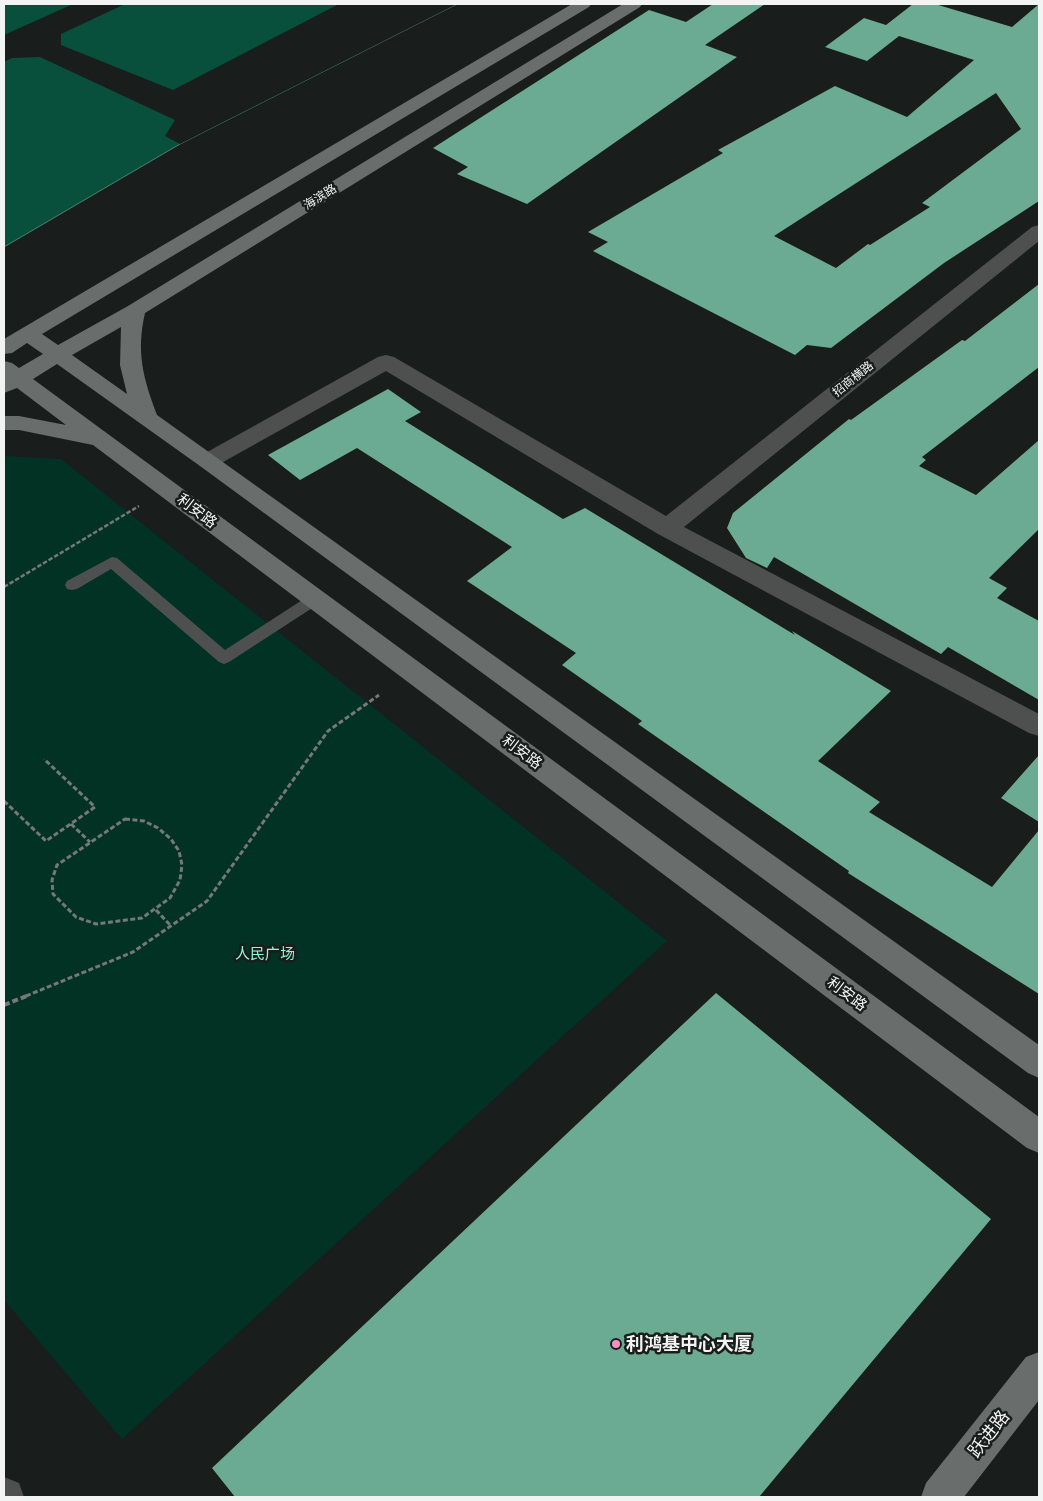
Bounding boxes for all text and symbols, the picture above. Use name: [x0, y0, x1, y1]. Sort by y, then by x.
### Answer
street label: 海滨路: [301, 181, 339, 213]
street label: 招商横路: [830, 358, 876, 400]
street label: 利安路: [174, 490, 220, 532]
street label: 利安路: [499, 731, 545, 773]
park label: 人民广场: [235, 945, 295, 963]
street label: 利安路: [824, 973, 870, 1015]
place label: 利鸿基中心大厦: [626, 1333, 752, 1355]
marker: 利鸿基中心大厦: [610, 1338, 622, 1350]
street label: 跃进路: [964, 1406, 1014, 1462]

